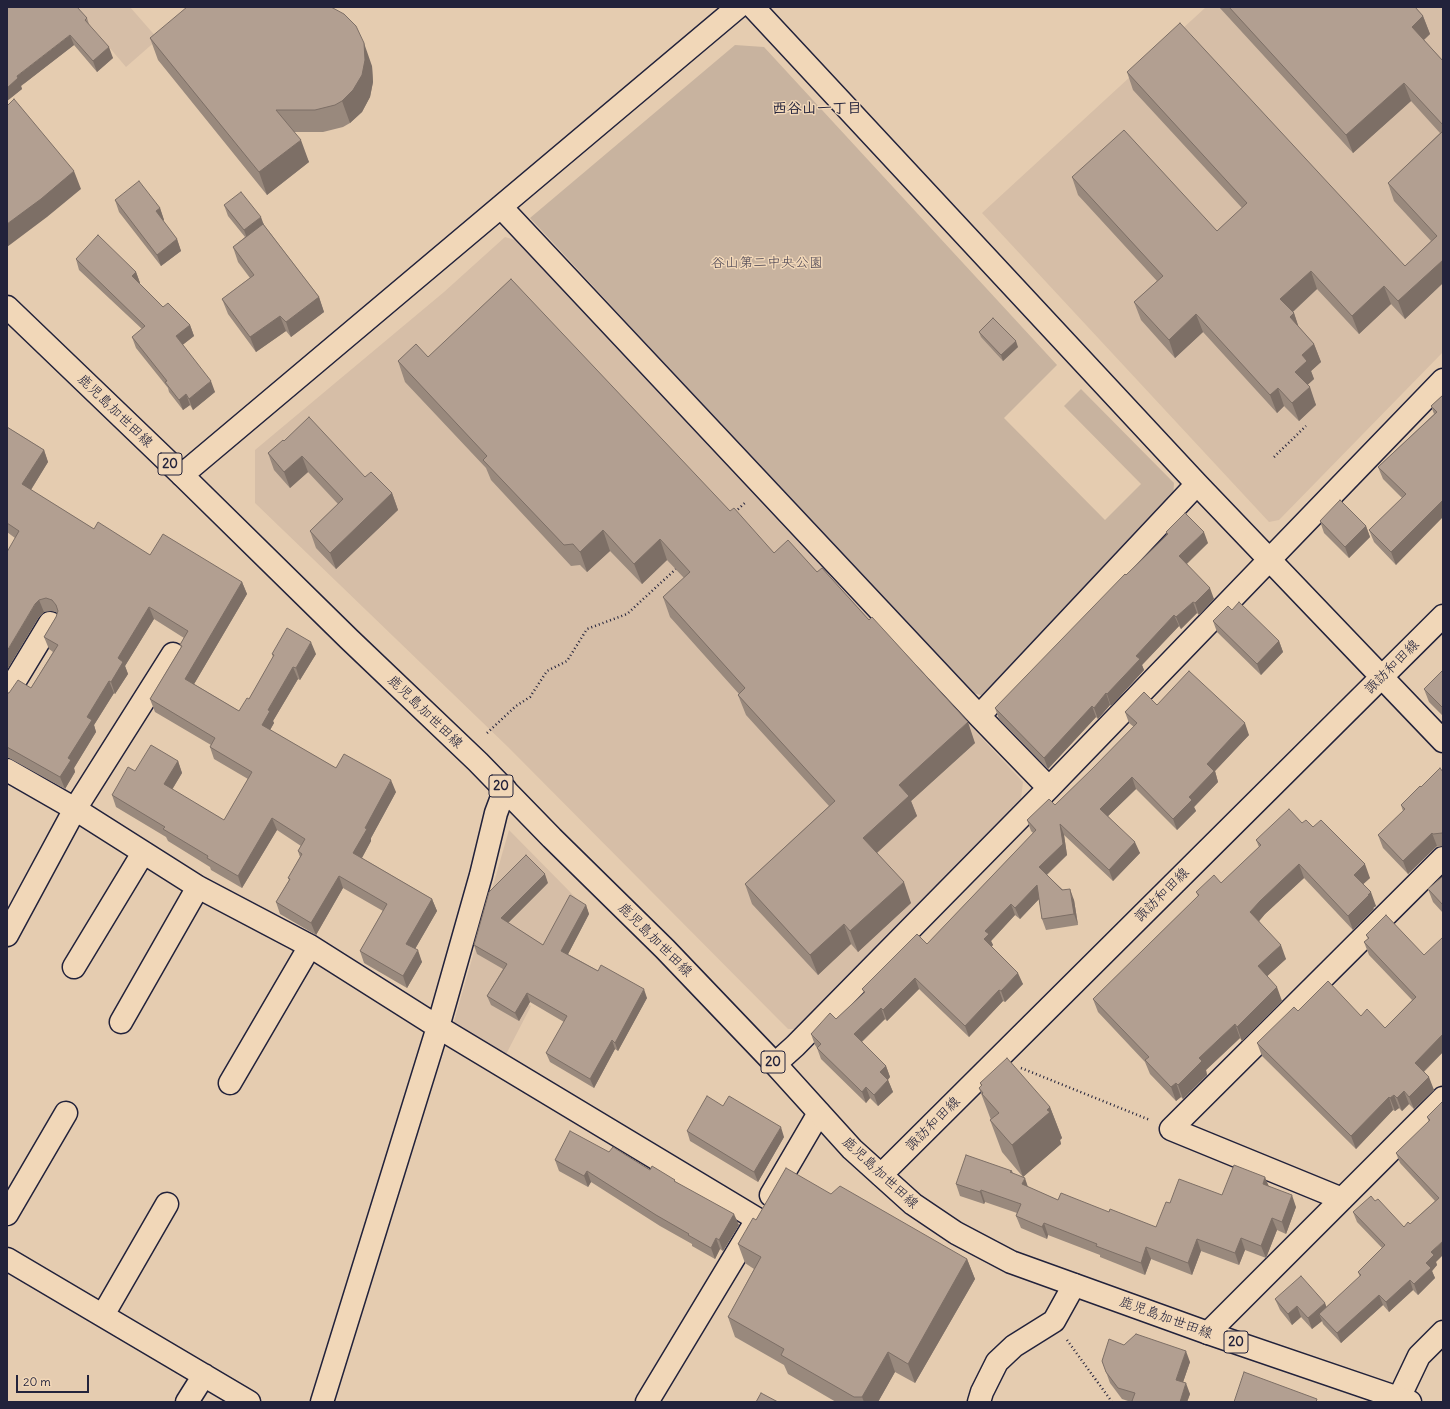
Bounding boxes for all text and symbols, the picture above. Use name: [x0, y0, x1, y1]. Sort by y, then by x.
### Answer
district label: 西谷山一丁目: [772, 100, 862, 118]
park label: 谷山第二中央公園: [711, 255, 823, 271]
street label: 鹿児島加世田線: [74, 371, 156, 451]
road number: 20: [158, 453, 182, 475]
street label: 諏訪和田線: [1361, 636, 1423, 698]
street label: 鹿児島加世田線: [384, 672, 466, 752]
road number: 20: [489, 775, 513, 797]
street label: 諏訪和田線: [1131, 864, 1193, 926]
street label: 鹿児島加世田線: [614, 899, 696, 981]
road number: 20: [761, 1051, 785, 1073]
street label: 諏訪和田線: [902, 1093, 964, 1155]
street label: 鹿児島加世田線: [838, 1133, 922, 1213]
street label: 鹿児島加世田線: [1117, 1293, 1215, 1343]
road number: 20: [1224, 1331, 1248, 1353]
scale bar: [18, 1367, 91, 1393]
text: 20 m: [23, 1374, 51, 1389]

